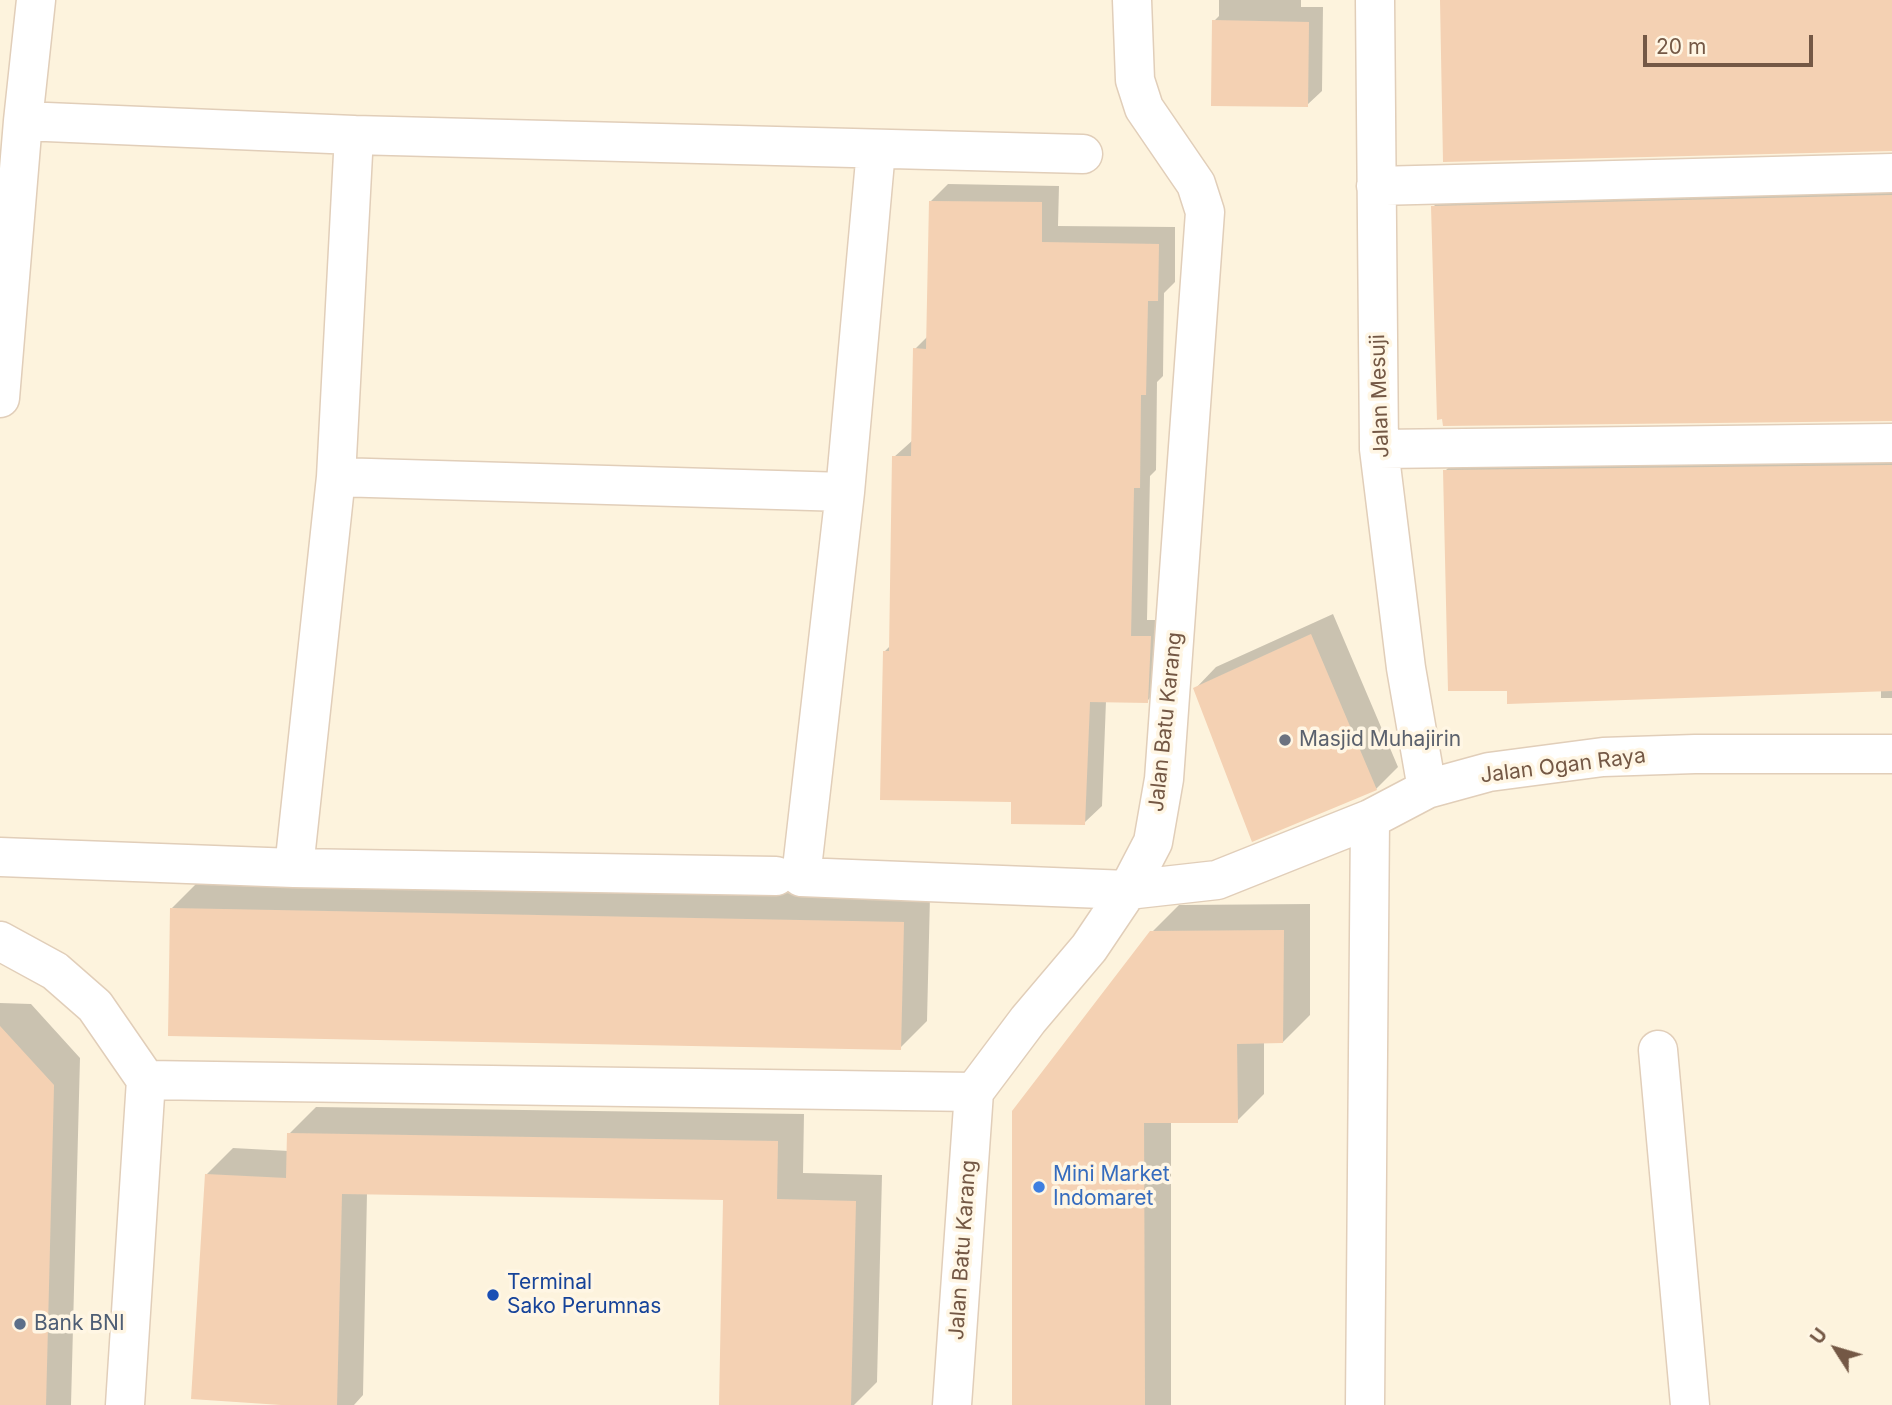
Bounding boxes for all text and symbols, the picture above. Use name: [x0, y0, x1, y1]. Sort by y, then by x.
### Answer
scale bar: [1647, 21, 1817, 65]
text: 20 m: [1656, 34, 1706, 59]
street label: Jalan Mesuji: [1365, 334, 1395, 458]
street label: Jalan Batu Karang: [1144, 631, 1188, 813]
place label: Masjid Muhajirin: [1299, 727, 1461, 753]
marker: Masjid Muhajirin: [1277, 732, 1293, 748]
street label: Jalan Ogan Raya: [1479, 743, 1647, 789]
street label: Jalan Batu Karang: [944, 1159, 982, 1341]
place label: Mini Market Indomaret: [1053, 1162, 1170, 1212]
marker: Mini Market Indomaret: [1031, 1179, 1047, 1195]
place label: Terminal Sako Perumnas: [507, 1270, 661, 1320]
marker: Terminal Sako Perumnas: [485, 1287, 501, 1303]
place label: Bank BNI: [34, 1311, 125, 1337]
north arrow: [1801, 1314, 1871, 1384]
marker: Bank BNI: [12, 1316, 28, 1332]
text: U: [1805, 1324, 1832, 1349]

